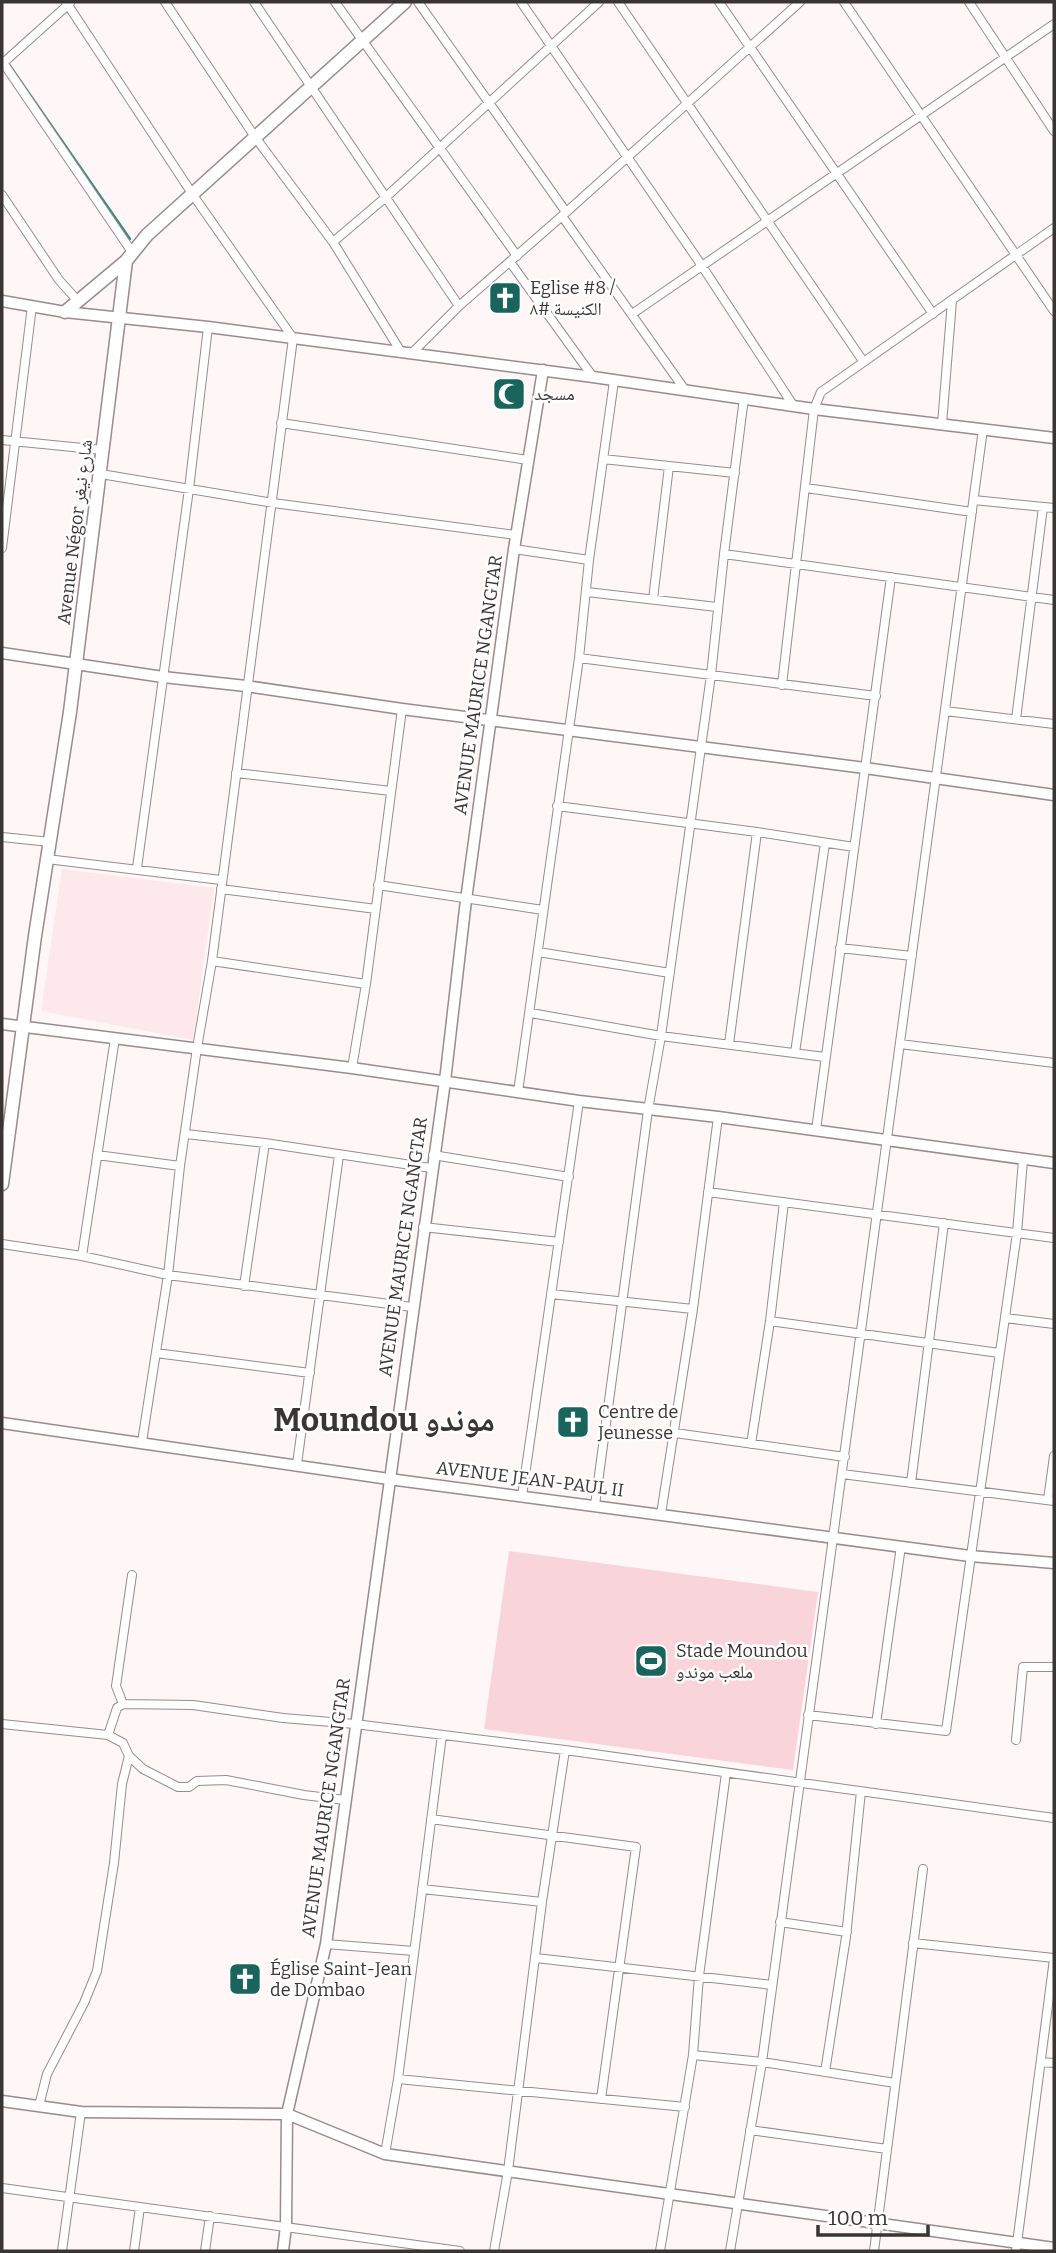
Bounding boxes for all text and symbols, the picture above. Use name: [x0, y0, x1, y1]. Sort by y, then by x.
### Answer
place label: Eglise #8 / الكنيسة #٨: [530, 277, 616, 320]
church icon: Eglise #8 / الكنيسة #٨: [486, 279, 524, 317]
mosque icon: مسجد: [490, 375, 528, 413]
place label: مسجد: [534, 383, 575, 405]
street label: Avenue Négor شارع نيغر: [53, 438, 97, 626]
street label: AVENUE MAURICE NGANGTAR: [449, 554, 507, 816]
street label: AVENUE MAURICE NGANGTAR: [374, 1116, 432, 1378]
district label: Moundou موندو: [273, 1401, 495, 1439]
place label: Centre de Jeunesse: [597, 1401, 678, 1444]
church icon: Centre de Jeunesse: [554, 1403, 592, 1441]
street label: AVENUE JEAN-PAUL II: [435, 1457, 625, 1501]
place label: Stade Moundou ملعب موندو: [676, 1640, 808, 1683]
sports icon: Stade Moundou ملعب موندو: [632, 1642, 670, 1680]
street label: AVENUE MAURICE NGANGTAR: [297, 1677, 355, 1939]
place label: Église Saint-Jean de Dombao: [270, 1957, 412, 2001]
church icon: Église Saint-Jean de Dombao: [226, 1960, 264, 1998]
scale bar: [818, 2194, 928, 2238]
text: 100 m: [828, 2205, 888, 2231]

